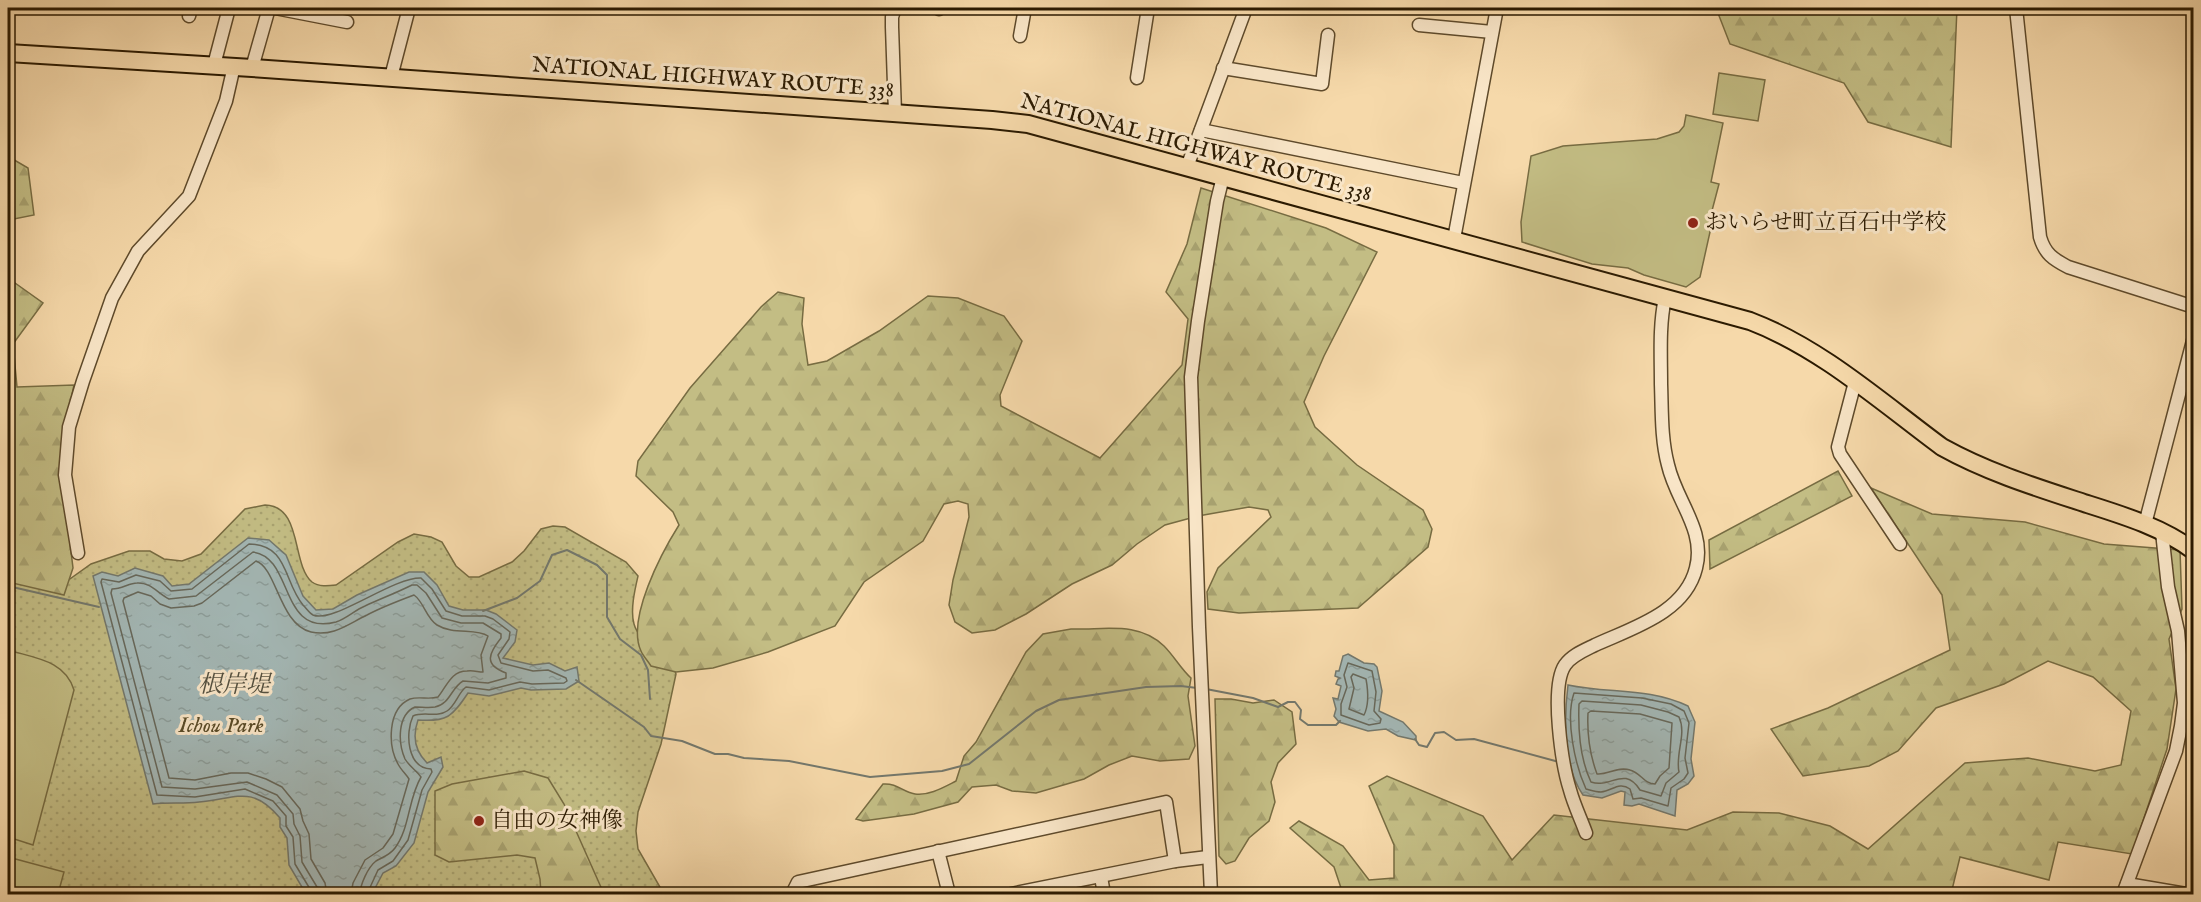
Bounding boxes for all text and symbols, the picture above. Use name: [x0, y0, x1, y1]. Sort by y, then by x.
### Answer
street label: NATIONAL HIGHWAY ROUTE 338: [531, 51, 895, 105]
street label: NATIONAL HIGHWAY ROUTE 338: [1017, 88, 1375, 208]
place label: おいらせ町立百石中学校: [1705, 209, 1946, 237]
marker: おいらせ町立百石中学校: [1686, 216, 1700, 230]
water label: 根岸堤: [198, 670, 273, 701]
park label: Ichou Park: [177, 712, 264, 740]
place label: 自由の女神像: [491, 807, 623, 835]
marker: 自由の女神像: [472, 814, 486, 828]

